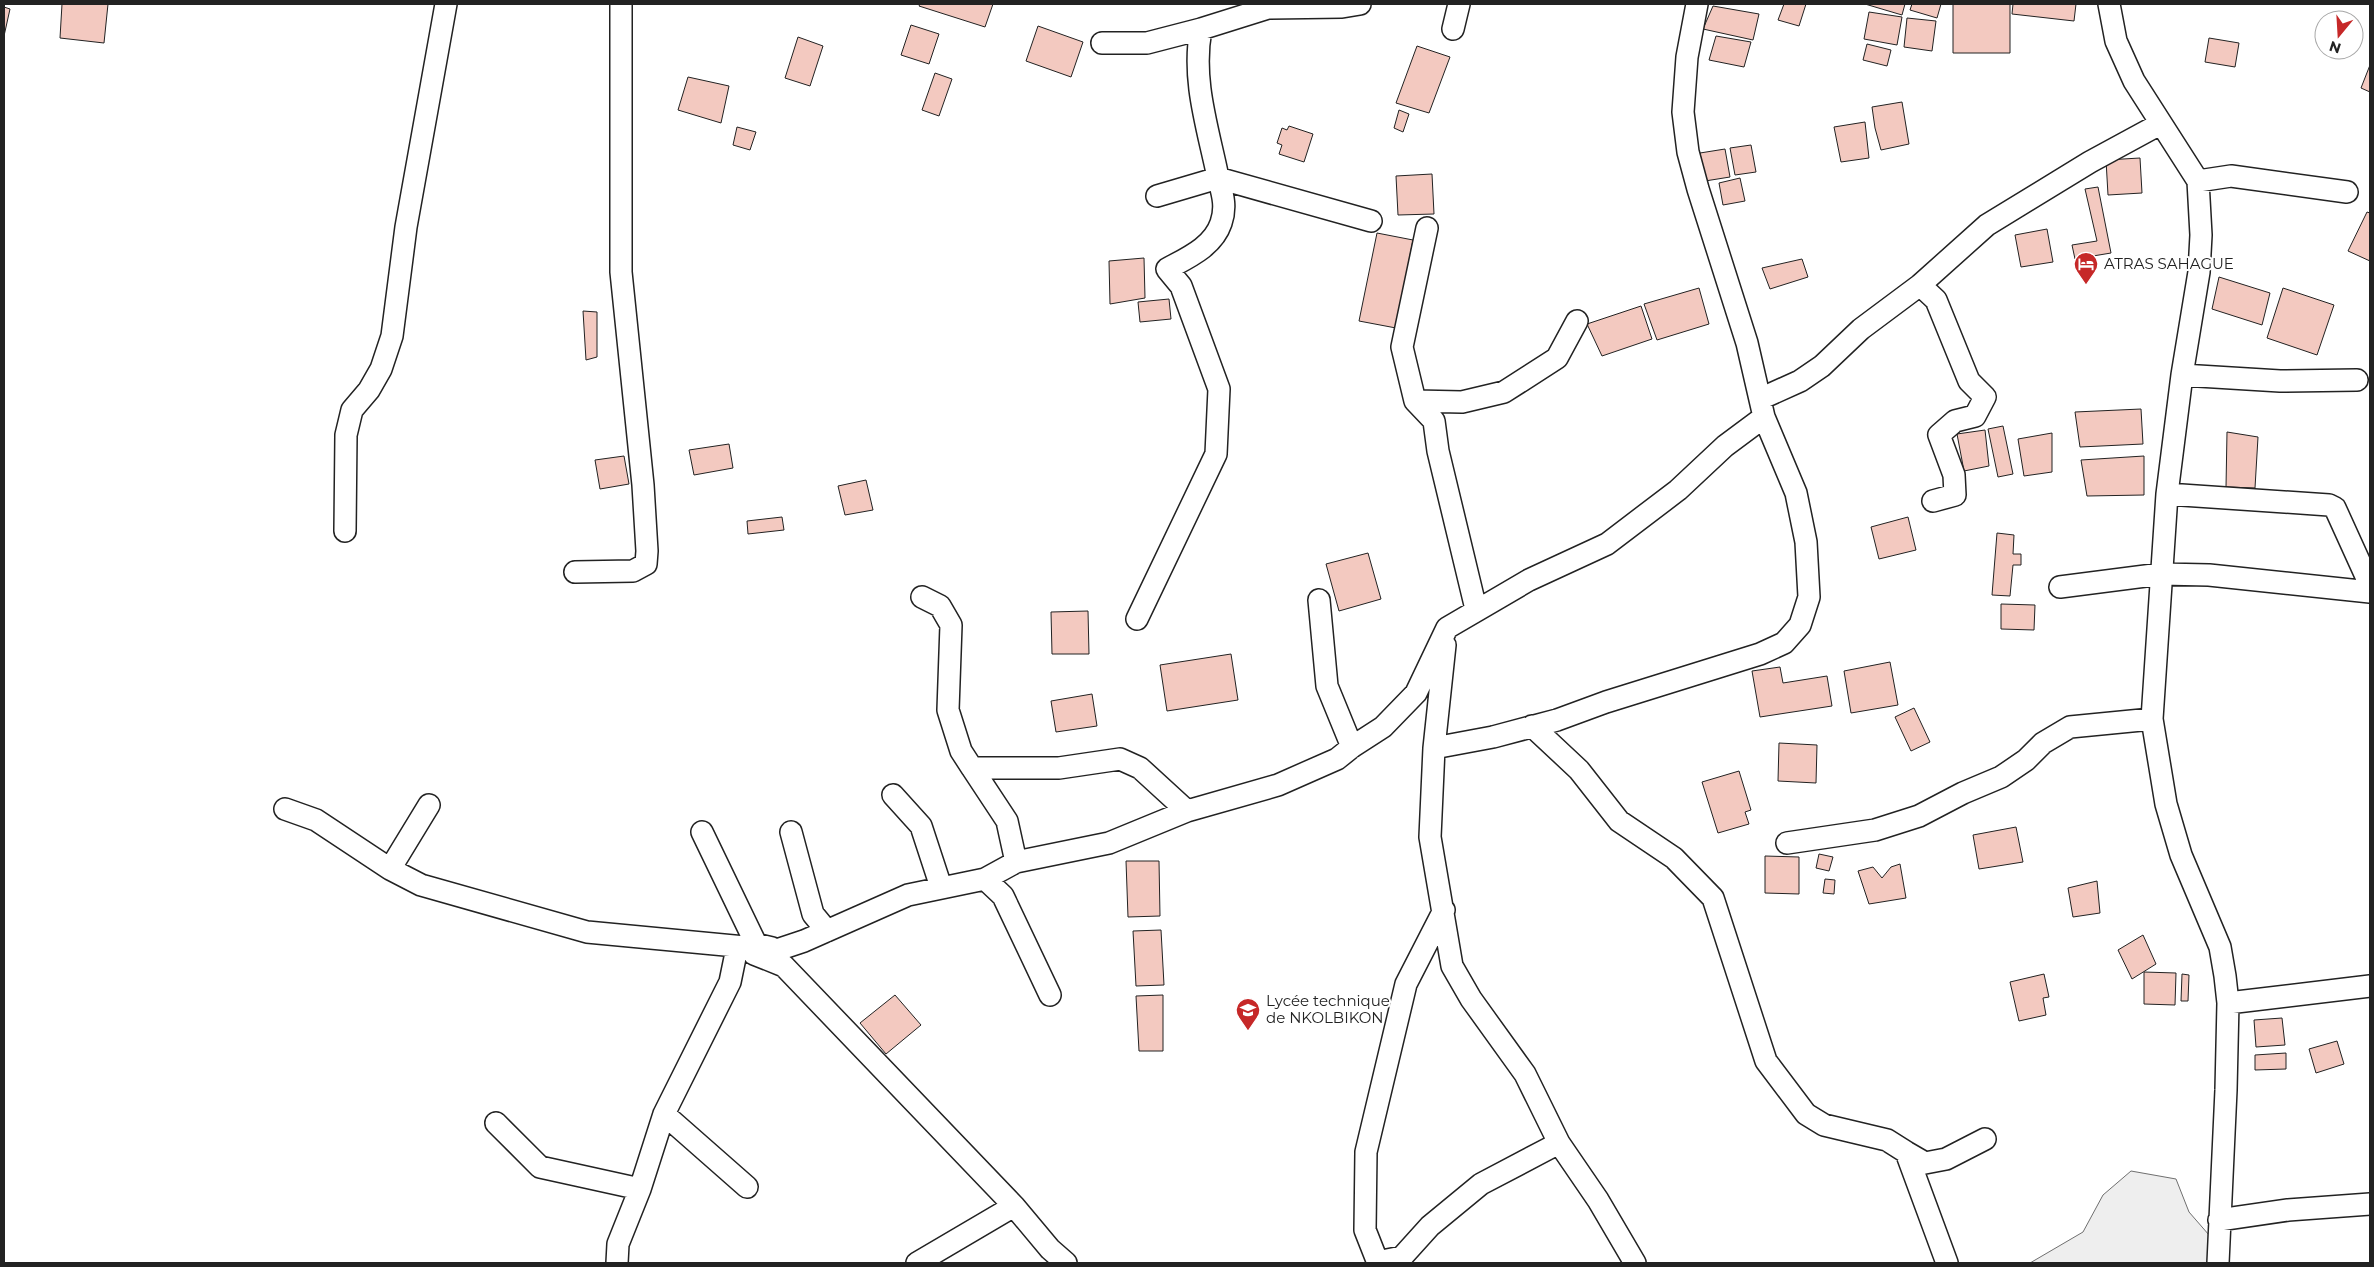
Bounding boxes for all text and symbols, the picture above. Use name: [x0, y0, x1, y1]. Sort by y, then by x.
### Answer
north arrow: [2314, 10, 2364, 60]
text: N: [2327, 37, 2343, 58]
hotel icon: ATRAS SAHAGUE: [2073, 251, 2099, 285]
place label: ATRAS SAHAGUE: [2104, 254, 2234, 273]
place label: Lycée technique de NKOLBIKON: [1266, 991, 1390, 1027]
school or university icon: Lycée technique de NKOLBIKON: [1235, 997, 1261, 1031]

